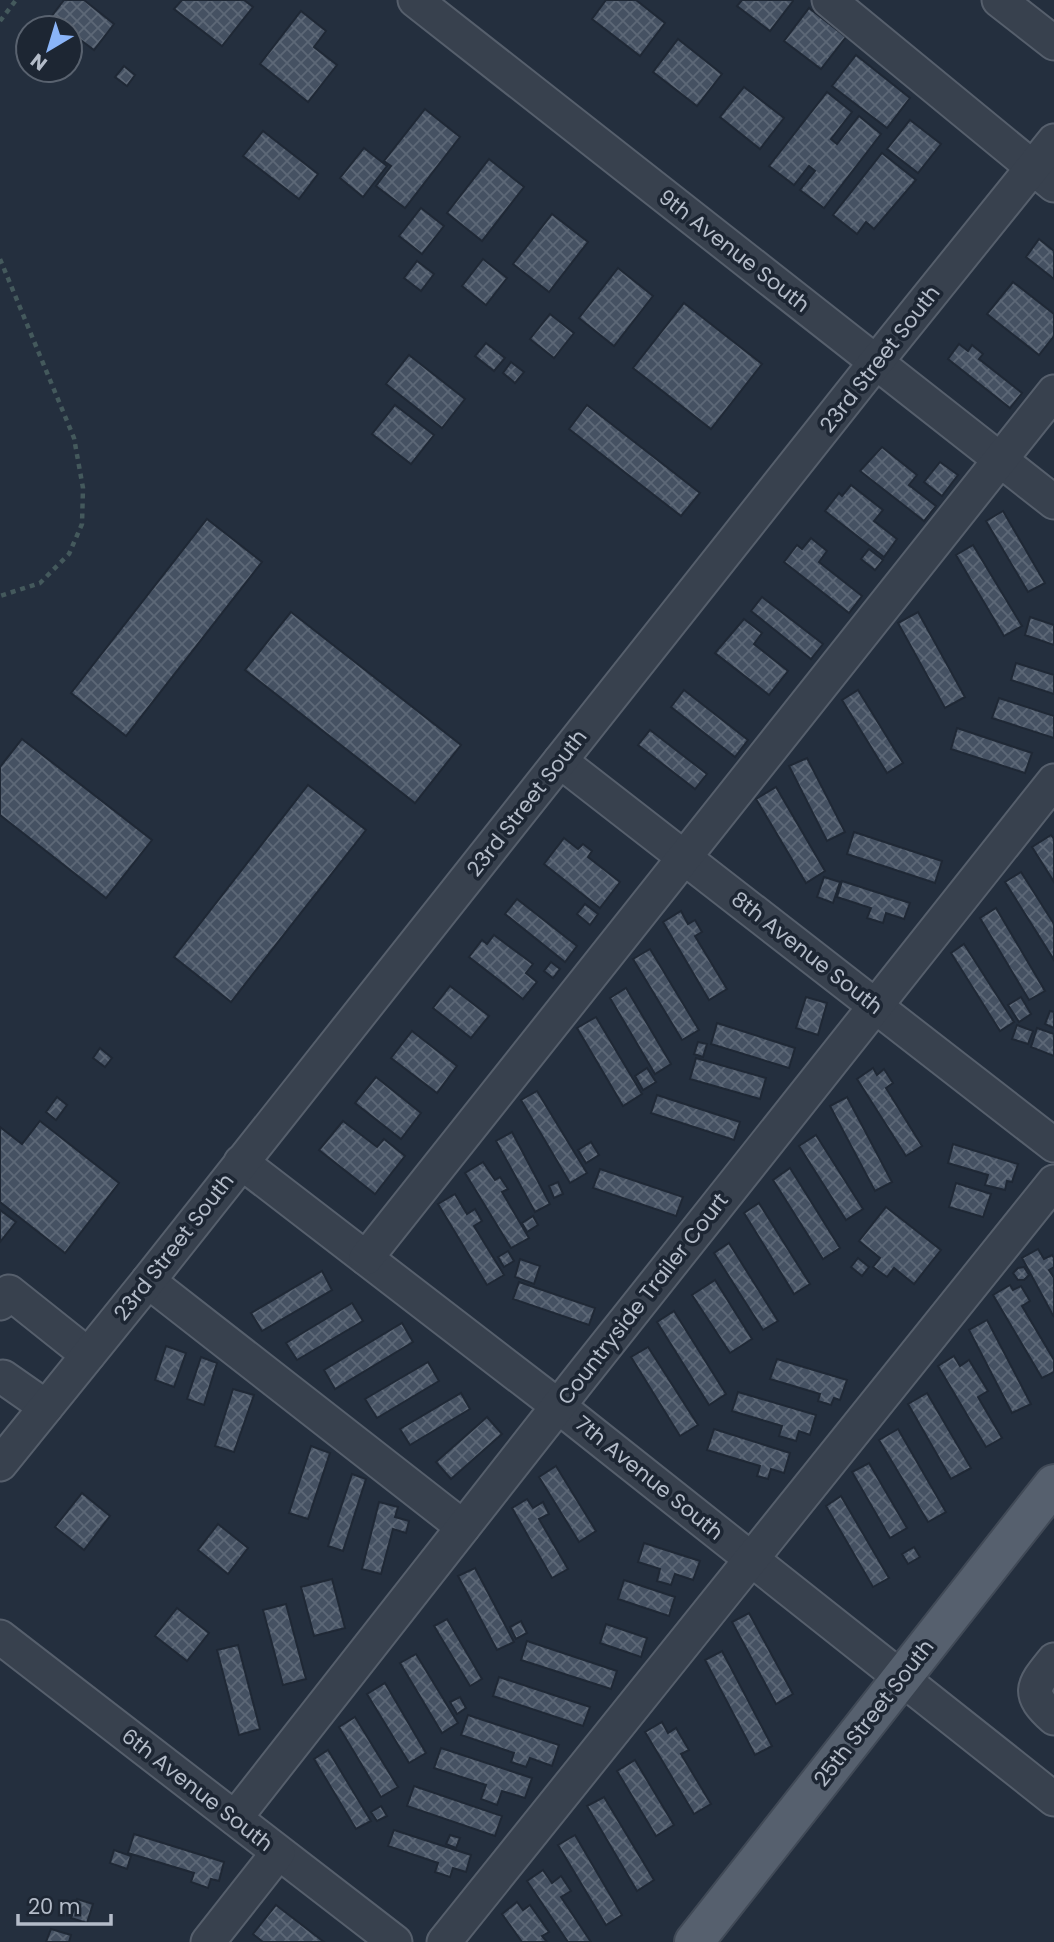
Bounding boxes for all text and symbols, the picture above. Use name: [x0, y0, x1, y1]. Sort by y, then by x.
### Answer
north arrow: [14, 14, 84, 84]
text: N: [25, 47, 53, 77]
street label: 9th Avenue South: [653, 182, 816, 319]
street label: 23rd Street South: [813, 279, 946, 438]
street label: 23rd Street South: [460, 723, 593, 882]
street label: 8th Avenue South: [726, 884, 889, 1021]
street label: 23rd Street South: [107, 1167, 240, 1326]
street label: Countryside Trailer Court: [551, 1187, 735, 1411]
street label: 7th Avenue South: [569, 1409, 730, 1546]
street label: 25th Street South: [807, 1633, 940, 1792]
street label: 6th Avenue South: [116, 1721, 279, 1858]
scale bar: [18, 1882, 110, 1926]
text: 20 m: [28, 1892, 81, 1921]

